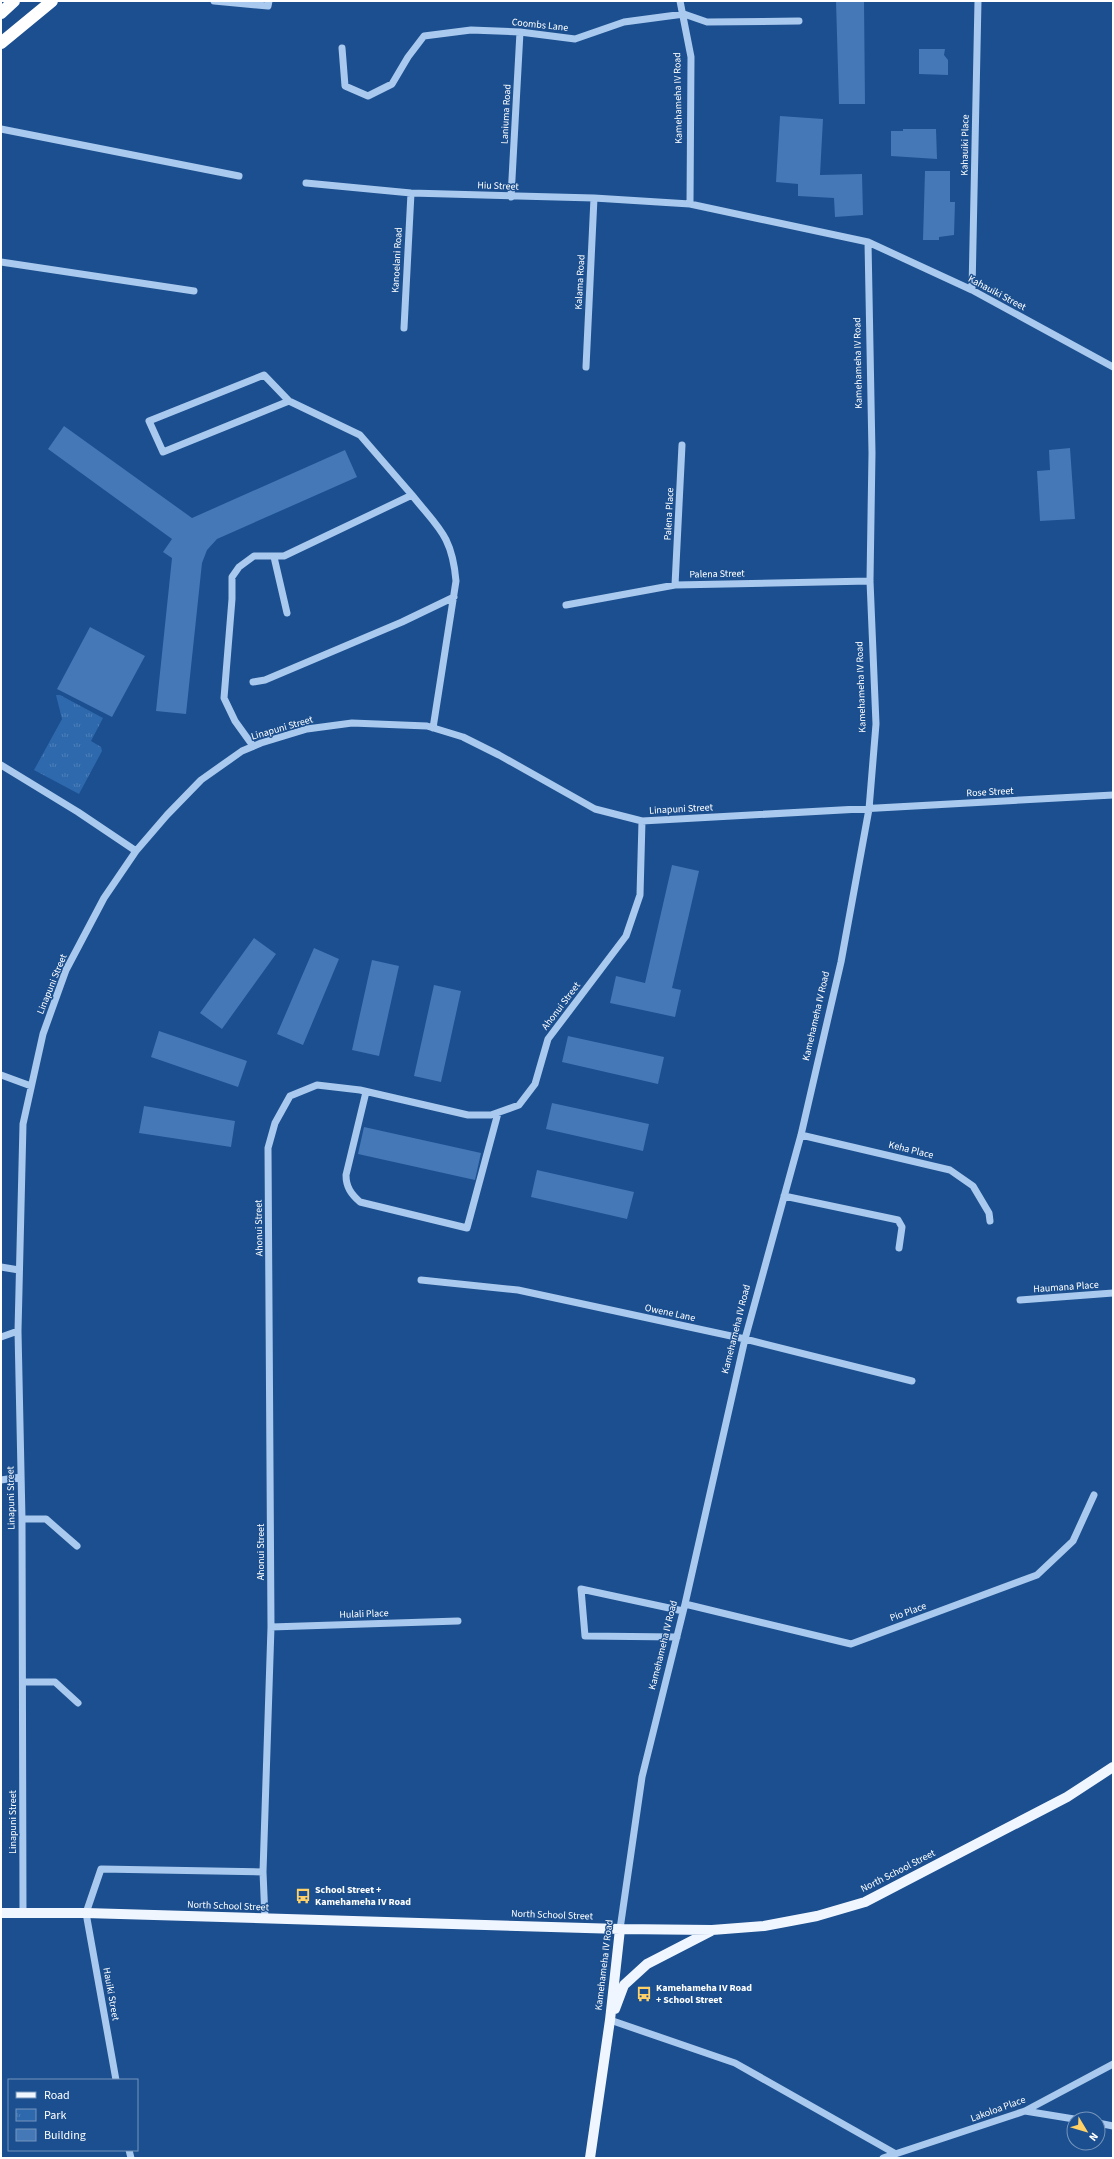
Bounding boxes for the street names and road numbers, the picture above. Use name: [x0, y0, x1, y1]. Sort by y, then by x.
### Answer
street label: Coombs Lane: [511, 15, 569, 35]
street label: Kamehameha IV Road: [670, 52, 686, 144]
street label: Laniuma Road: [497, 84, 515, 144]
street label: Kahauiki Place: [957, 114, 973, 176]
street label: Hiu Street: [477, 178, 520, 194]
street label: Kanoelani Road: [388, 227, 406, 293]
street label: Kalama Road: [572, 254, 588, 310]
street label: Kahauiki Street: [966, 272, 1029, 314]
street label: Kamehameha IV Road: [850, 317, 866, 409]
street label: Palena Place: [661, 487, 677, 541]
street label: Palena Street: [689, 567, 745, 581]
street label: Kamehameha IV Road: [852, 641, 870, 733]
street label: Linapuni Street: [249, 712, 315, 744]
street label: Rose Street: [966, 784, 1015, 800]
street label: Linapuni Street: [649, 800, 714, 818]
street label: Linapuni Street: [34, 951, 71, 1016]
street label: Kamehameha IV Road: [799, 970, 833, 1062]
street label: Ahonui Street: [538, 979, 584, 1033]
street label: Keha Place: [887, 1138, 935, 1162]
street label: Ahonui Street: [251, 1199, 266, 1256]
street label: Haumana Place: [1033, 1278, 1099, 1296]
street label: Kamehameha IV Road: [718, 1283, 754, 1375]
street label: Owene Lane: [643, 1301, 697, 1325]
street label: Linapuni Street: [3, 1465, 19, 1530]
street label: Ahonui Street: [254, 1523, 268, 1580]
street label: Kamehameha IV Road: [645, 1599, 681, 1691]
street label: Pio Place: [888, 1599, 928, 1625]
street label: Hulali Place: [339, 1606, 389, 1622]
street label: Linapuni Street: [6, 1789, 20, 1854]
street label: North School Street: [858, 1846, 938, 1896]
street label: North School Street: [187, 1898, 270, 1914]
street label: North School Street: [511, 1907, 594, 1923]
street label: Kamehameha IV Road: [591, 1919, 617, 2011]
street label: Hauiki Street: [99, 1966, 123, 2022]
street label: Lakoloa Place: [969, 2093, 1027, 2125]

